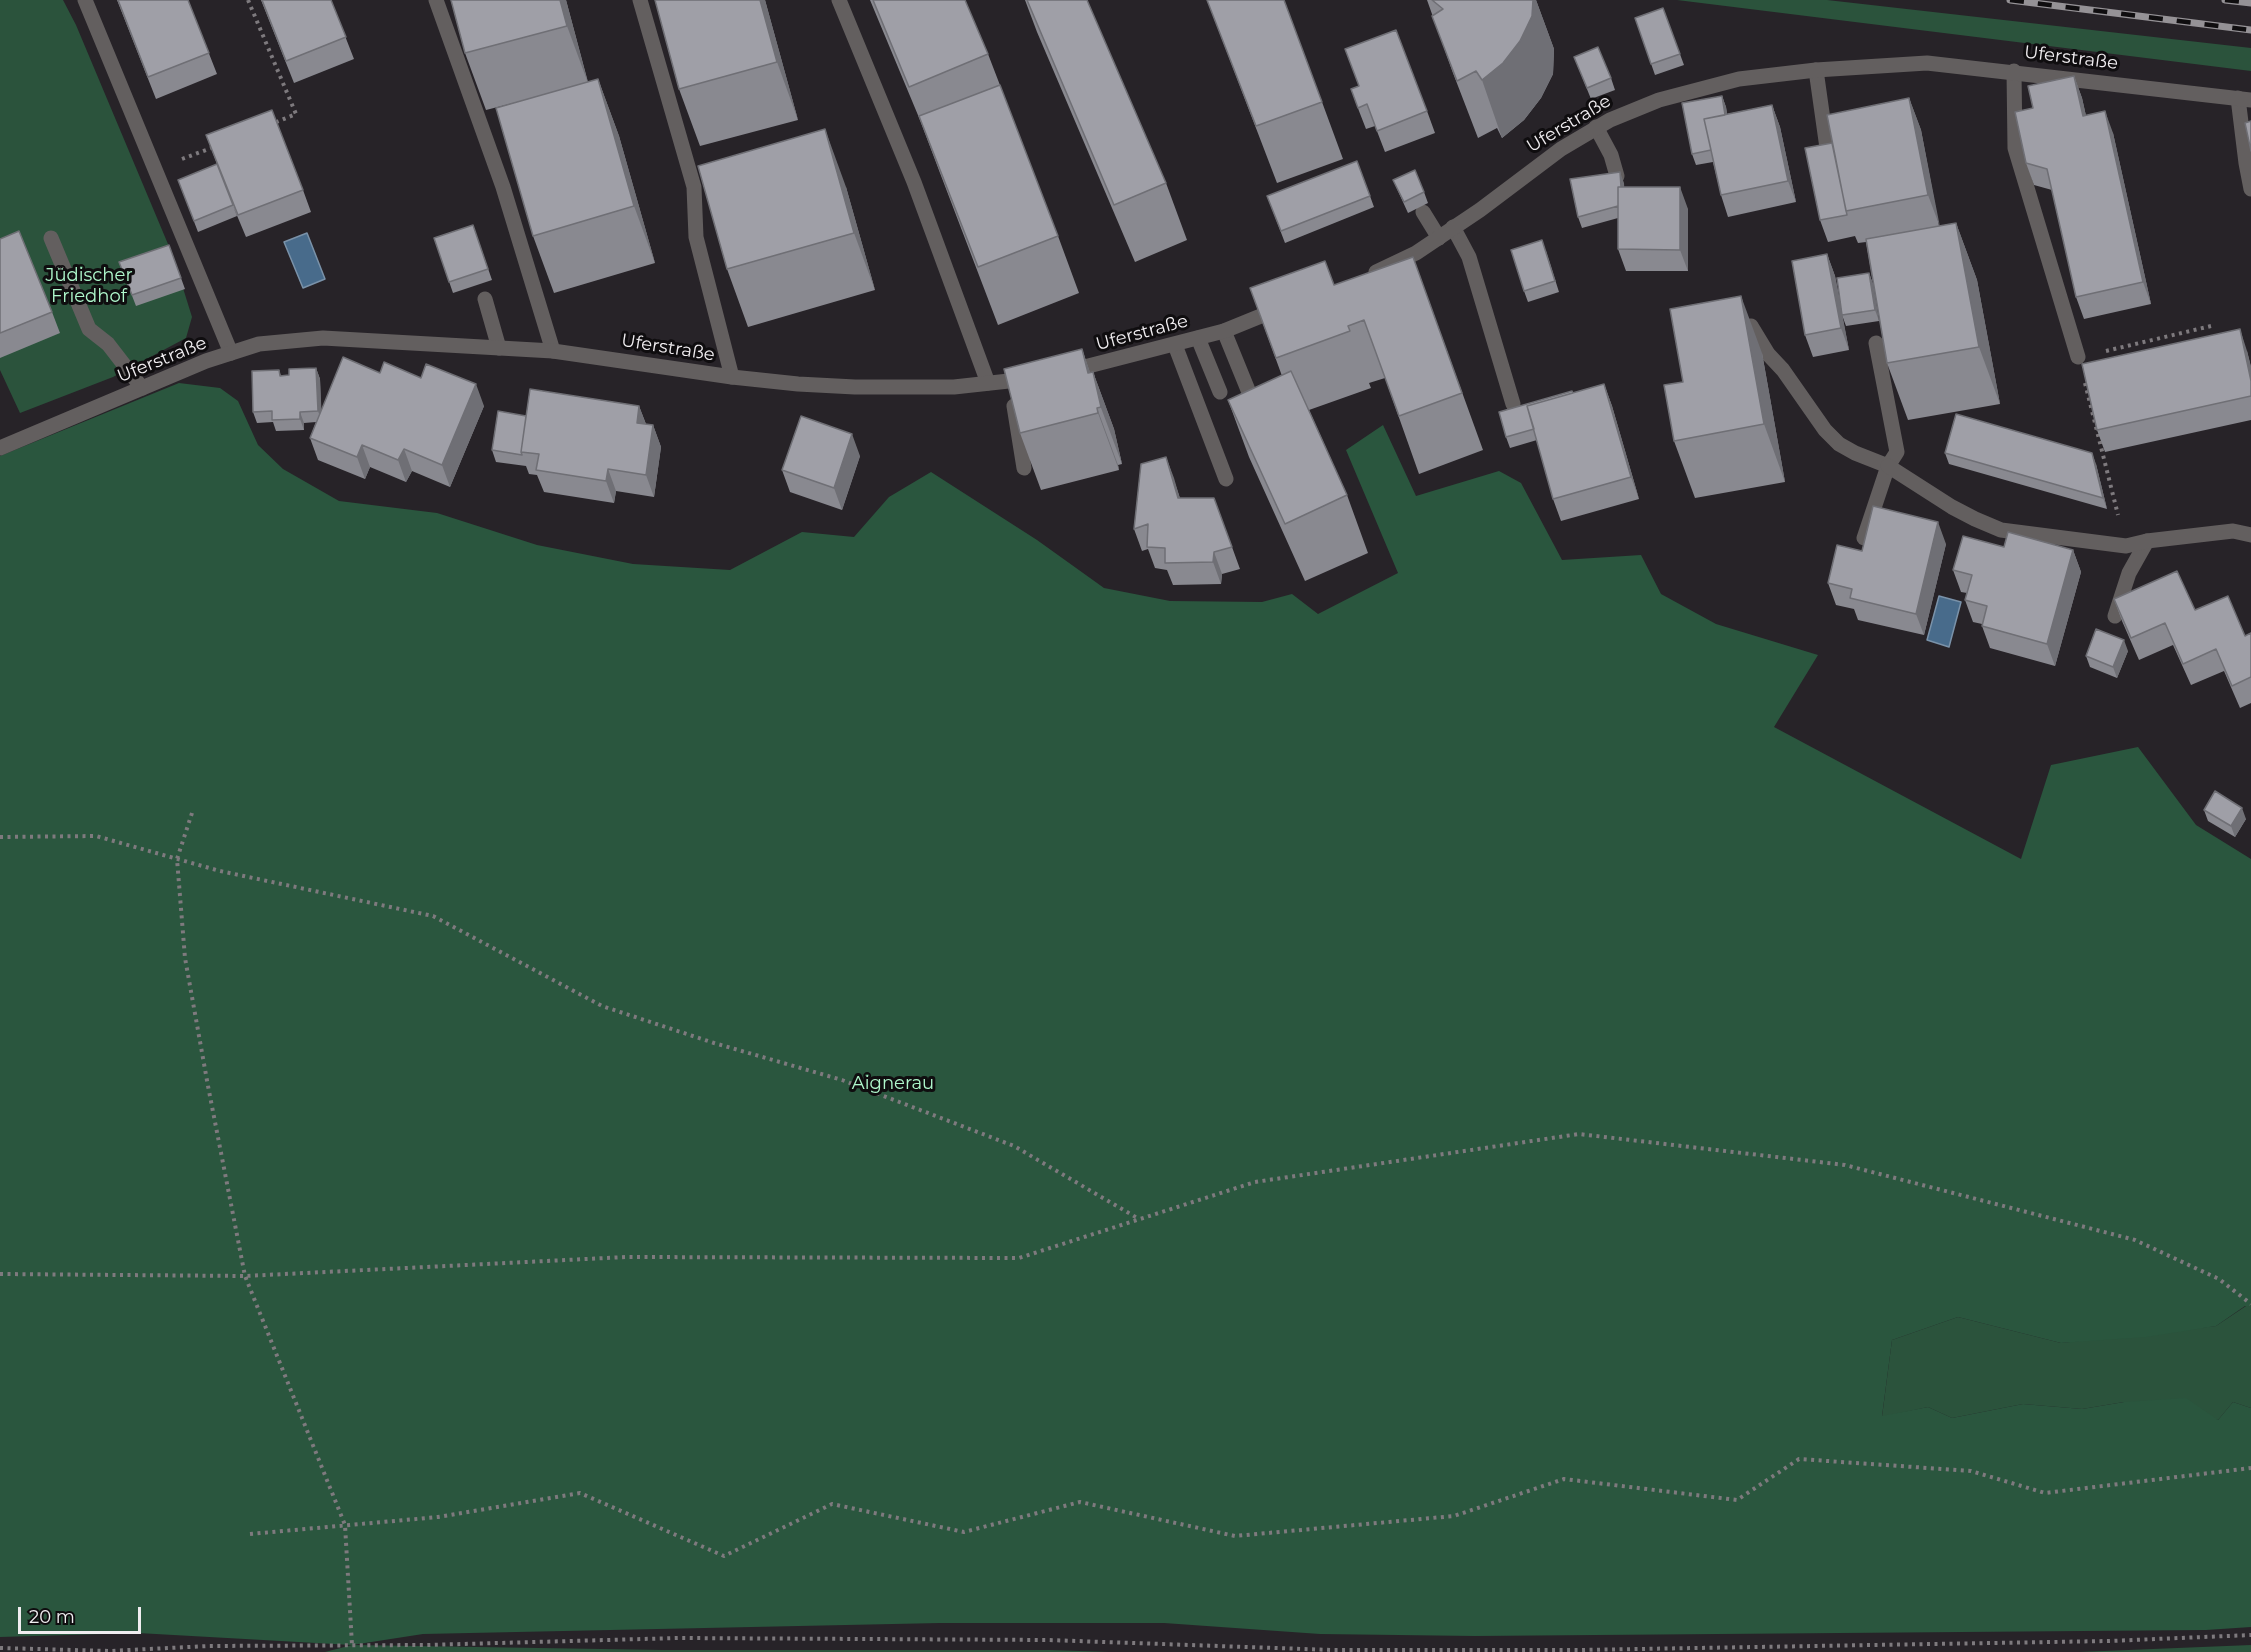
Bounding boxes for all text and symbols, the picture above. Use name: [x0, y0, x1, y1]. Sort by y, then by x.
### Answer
street label: Uferstraße: [2023, 42, 2119, 74]
street label: Uferstraße: [1523, 90, 1615, 158]
park label: Jüdischer Friedhof: [45, 265, 133, 308]
street label: Uferstraße: [1094, 310, 1190, 356]
street label: Uferstraße: [620, 330, 716, 366]
street label: Uferstraße: [114, 332, 210, 388]
park label: Aignerau: [852, 1073, 934, 1095]
scale bar: [21, 1595, 144, 1633]
text: 20 m: [29, 1606, 75, 1628]

